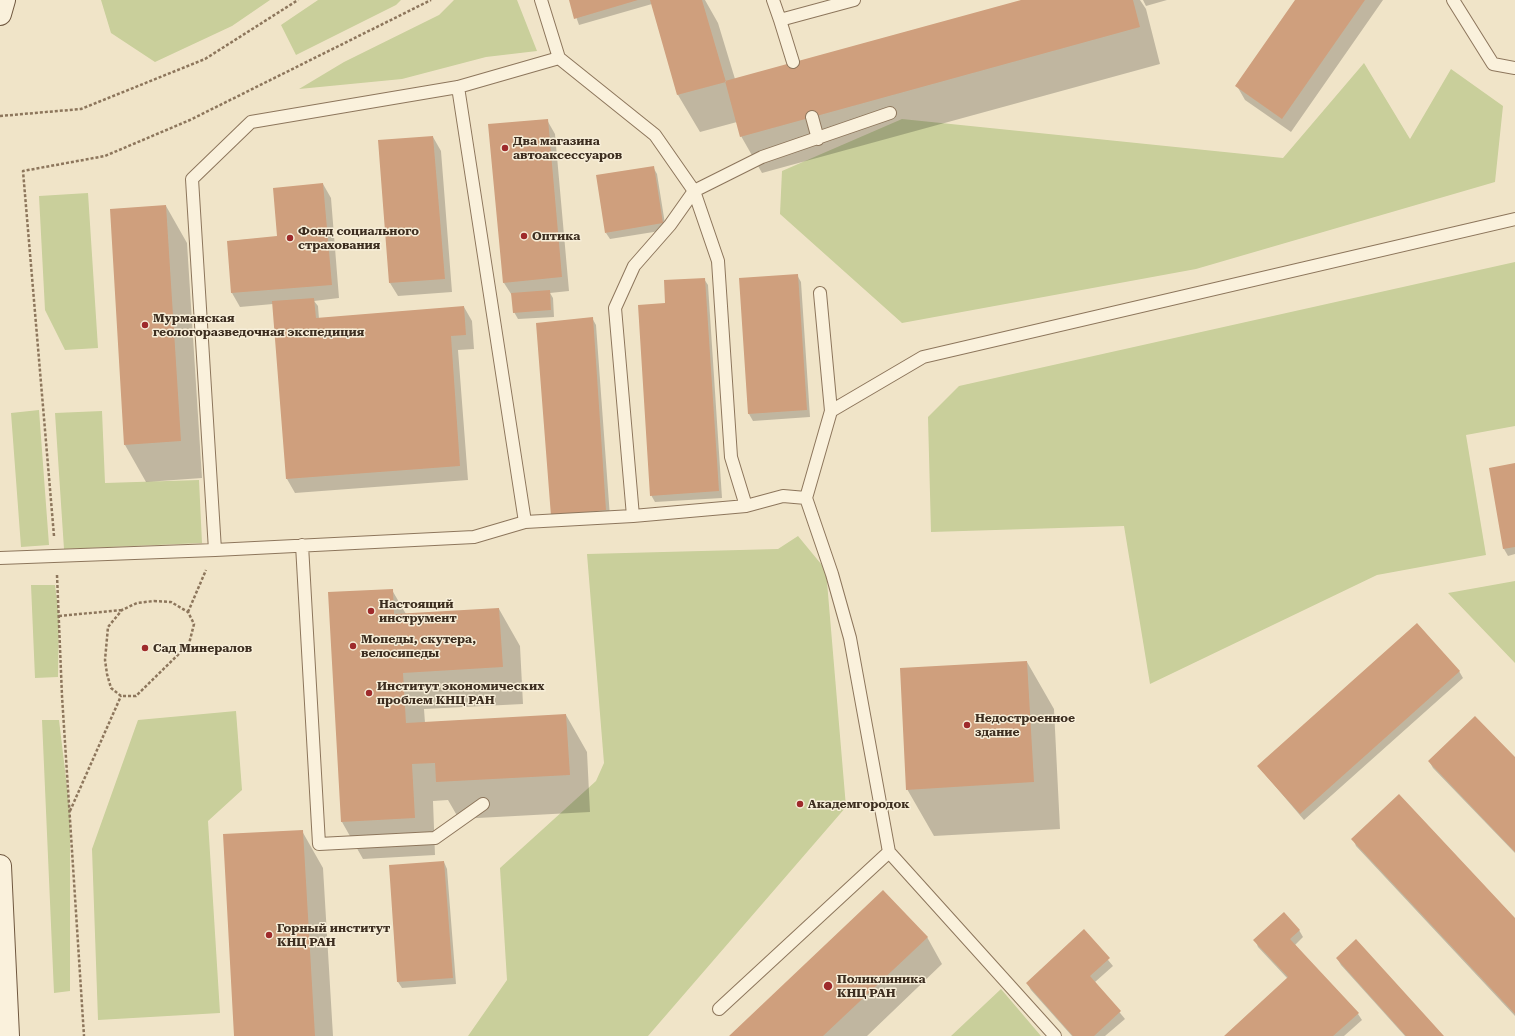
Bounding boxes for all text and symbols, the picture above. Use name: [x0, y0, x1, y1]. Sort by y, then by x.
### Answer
place label: Два магазина автоаксессуаров: [513, 134, 622, 162]
marker: Два магазина автоаксессуаров: [500, 143, 510, 153]
place label: Фонд социального страхования: [298, 224, 419, 252]
place label: Оптика: [532, 229, 580, 243]
marker: Оптика: [519, 231, 529, 241]
marker: Фонд социального страхования: [285, 233, 295, 243]
place label: Мурманская геологоразведочная экспедиция: [153, 311, 364, 339]
marker: Мурманская геологоразведочная экспедиция: [140, 320, 150, 330]
place label: Настоящий инструмент: [379, 597, 457, 625]
marker: Настоящий инструмент: [366, 606, 376, 616]
place label: Мопеды, скутера, велосипеды: [361, 632, 476, 660]
place label: Сад Минералов: [153, 641, 252, 655]
marker: Мопеды, скутера, велосипеды: [348, 641, 358, 651]
marker: Сад Минералов: [140, 643, 150, 653]
place label: Институт экономических проблем КНЦ РАН: [377, 679, 544, 707]
marker: Институт экономических проблем КНЦ РАН: [364, 688, 374, 698]
place label: Недостроенное здание: [975, 711, 1075, 739]
marker: Недостроенное здание: [962, 720, 972, 730]
place label: Академгородок: [808, 797, 910, 811]
marker: Академгородок: [795, 799, 805, 809]
place label: Горный институт КНЦ РАН: [277, 921, 390, 949]
marker: Горный институт КНЦ РАН: [264, 930, 274, 940]
place label: Поликлиника КНЦ РАН: [837, 972, 925, 1000]
marker: Поликлиника КНЦ РАН: [822, 980, 834, 992]

